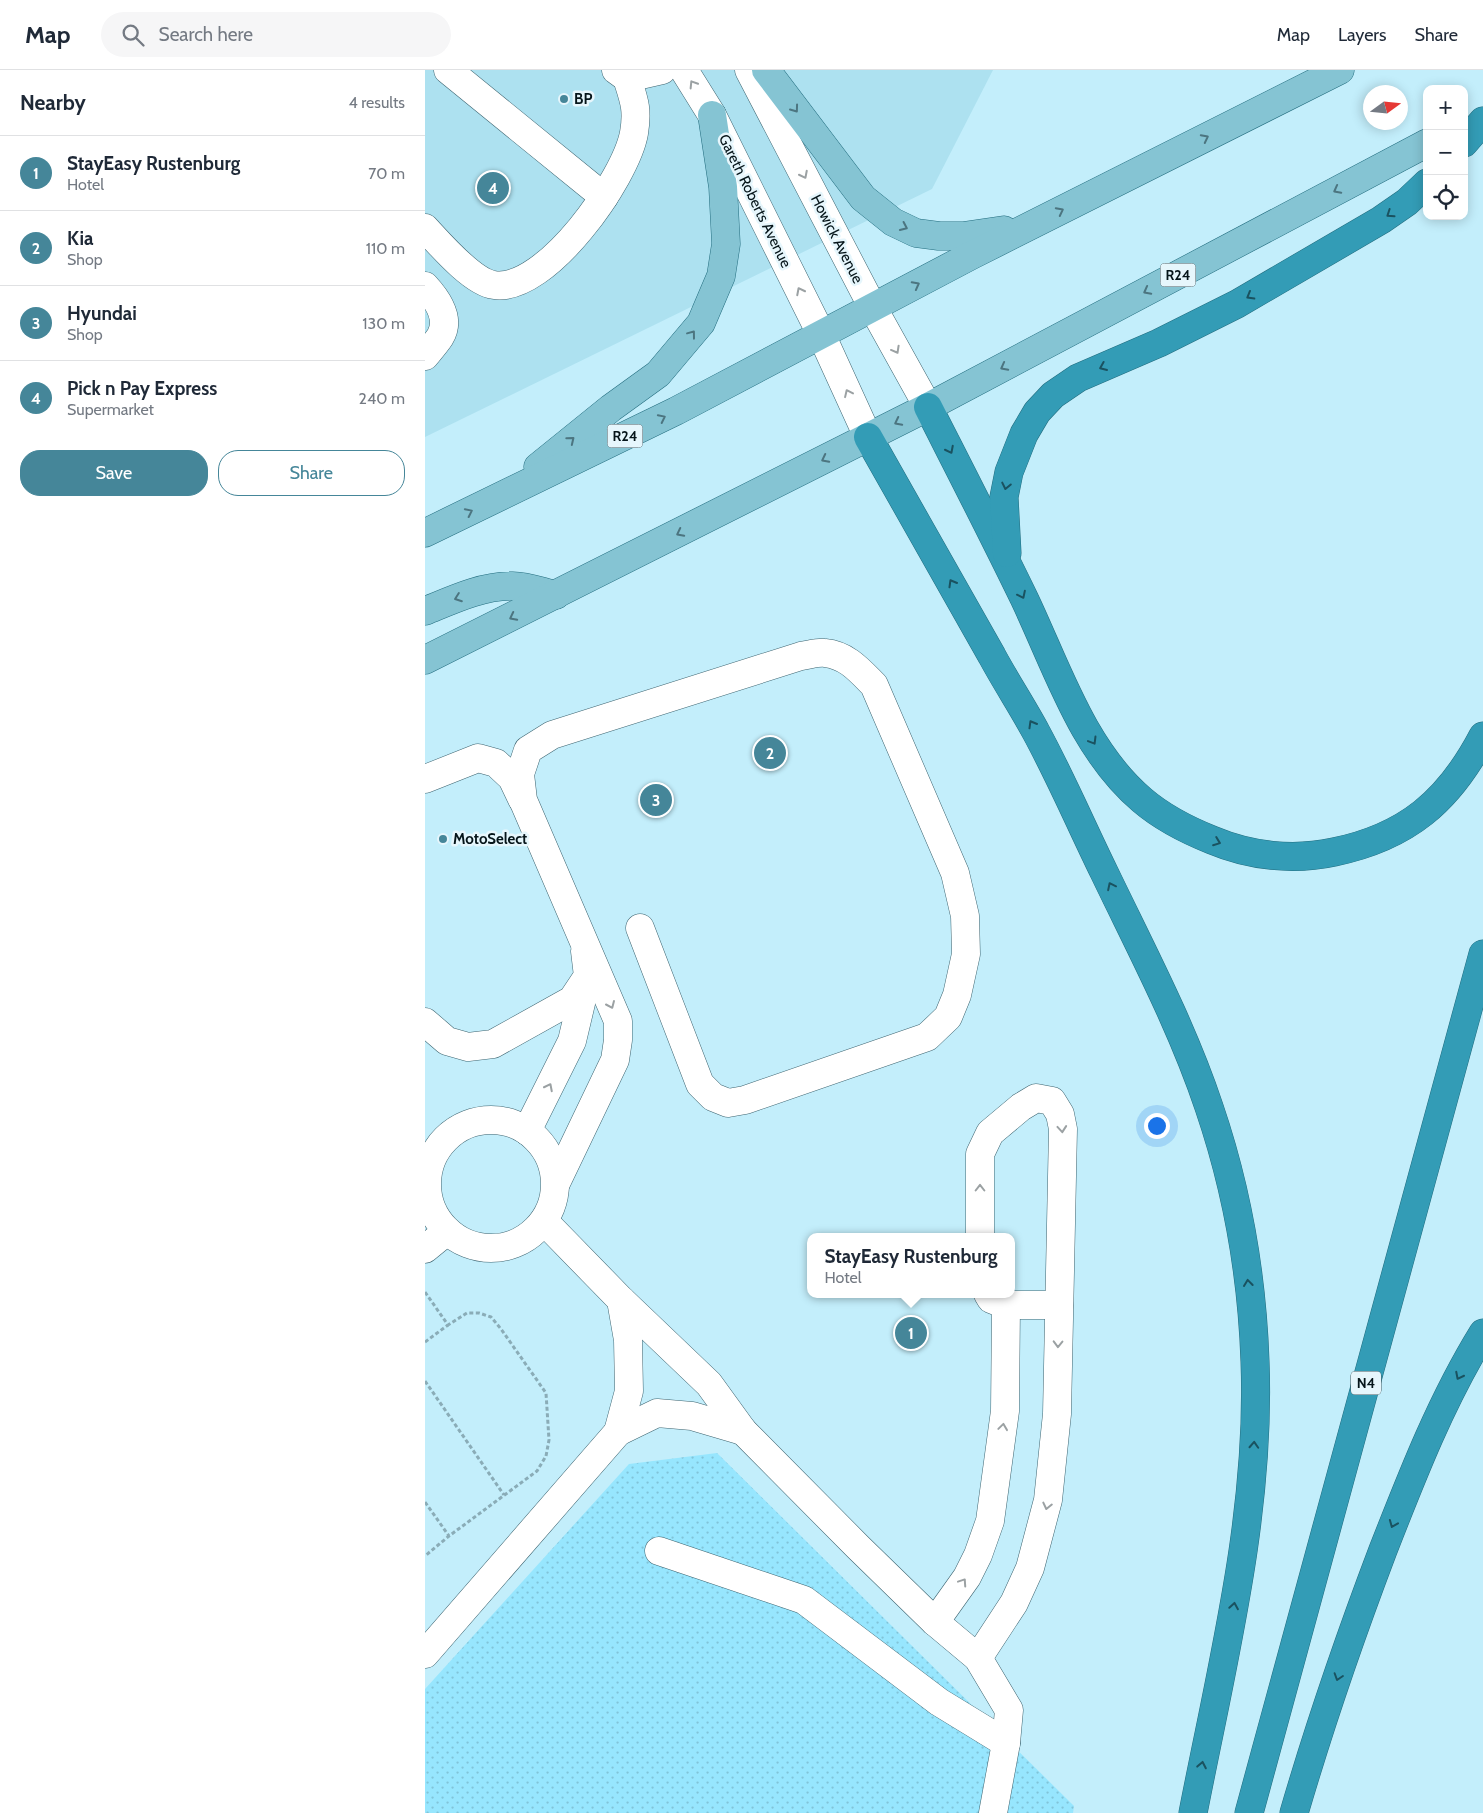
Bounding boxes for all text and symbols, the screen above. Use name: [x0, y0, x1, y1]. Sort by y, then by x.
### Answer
search box: [101, 12, 451, 57]
text: Map: [25, 20, 71, 49]
icon: search: [119, 21, 147, 49]
text: Search here: [159, 23, 253, 46]
text: Map: [1277, 24, 1310, 46]
text: Layers: [1338, 24, 1387, 46]
text: Share: [1415, 24, 1458, 46]
one-way arrow: [690, 81, 699, 90]
north arrow: [1363, 85, 1408, 130]
map controls: [1423, 85, 1468, 220]
button: +: [1423, 85, 1468, 130]
text: Nearby: [20, 90, 86, 115]
place label: BP: [574, 90, 592, 108]
text: 4 results: [348, 93, 405, 112]
marker: BP: [558, 93, 570, 105]
one-way arrow: [790, 103, 798, 112]
button: −: [1423, 130, 1468, 175]
street label: Gareth Roberts Avenue: [715, 131, 795, 271]
one-way arrow: [1200, 134, 1209, 144]
text: StayEasy Rustenburg: [67, 152, 240, 175]
text: 1: [33, 164, 39, 183]
text: 70 m: [368, 164, 405, 183]
pin: 4: [477, 169, 509, 207]
one-way arrow: [798, 170, 808, 179]
text: Hotel: [67, 175, 104, 194]
button: locate: [1423, 175, 1468, 220]
one-way arrow: [1334, 184, 1343, 194]
street label: Howick Avenue: [807, 192, 867, 287]
one-way arrow: [1055, 207, 1064, 217]
one-way arrow: [1386, 208, 1396, 217]
one-way arrow: [899, 221, 908, 232]
text: Kia: [67, 227, 93, 250]
text: 2: [32, 239, 40, 258]
text: 110 m: [366, 239, 405, 258]
text: Shop: [67, 250, 103, 269]
road number: R24: [1161, 264, 1195, 286]
one-way arrow: [910, 281, 919, 291]
one-way arrow: [1144, 285, 1153, 295]
one-way arrow: [795, 287, 806, 296]
one-way arrow: [1246, 290, 1255, 300]
text: Hyundai: [67, 302, 137, 325]
text: 3: [32, 314, 40, 333]
text: 130 m: [362, 314, 405, 333]
text: Shop: [67, 325, 103, 344]
one-way arrow: [687, 331, 695, 340]
one-way arrow: [890, 345, 900, 354]
one-way arrow: [1099, 360, 1108, 371]
one-way arrow: [1000, 361, 1009, 371]
text: Pick n Pay Express: [67, 377, 217, 400]
text: 4: [31, 389, 41, 408]
text: 240 m: [359, 389, 405, 408]
one-way arrow: [844, 389, 855, 398]
text: Supermarket: [67, 400, 154, 419]
one-way arrow: [657, 414, 666, 424]
one-way arrow: [894, 416, 903, 426]
road number: R24: [607, 424, 643, 448]
one-way arrow: [565, 437, 574, 446]
one-way arrow: [944, 445, 954, 454]
button: Save: [20, 450, 208, 496]
button: Share: [218, 450, 405, 496]
one-way arrow: [821, 453, 830, 463]
one-way arrow: [1001, 482, 1012, 490]
one-way arrow: [464, 508, 473, 518]
one-way arrow: [676, 527, 685, 537]
one-way arrow: [948, 579, 958, 588]
one-way arrow: [1016, 590, 1026, 599]
one-way arrow: [454, 592, 463, 602]
one-way arrow: [509, 611, 518, 621]
one-way arrow: [1028, 721, 1038, 730]
pin: 2: [754, 734, 786, 772]
one-way arrow: [1087, 736, 1097, 745]
pin: 3: [640, 781, 672, 819]
place label: MotoSelect: [453, 830, 527, 848]
marker: MotoSelect: [437, 833, 449, 845]
one-way arrow: [1212, 836, 1220, 846]
one-way arrow: [1107, 882, 1117, 891]
one-way arrow: [604, 1000, 615, 1009]
one-way arrow: [543, 1083, 553, 1092]
your location: [1144, 1113, 1170, 1139]
one-way arrow: [1057, 1126, 1068, 1134]
one-way arrow: [975, 1184, 985, 1192]
popup: [807, 1233, 1015, 1298]
text: StayEasy Rustenburg: [824, 1245, 998, 1268]
text: Hotel: [824, 1268, 861, 1287]
one-way arrow: [1243, 1278, 1254, 1286]
pin: 1: [895, 1314, 927, 1352]
one-way arrow: [1053, 1340, 1063, 1348]
one-way arrow: [1455, 1370, 1465, 1379]
road number: N4: [1351, 1372, 1381, 1395]
one-way arrow: [997, 1422, 1007, 1431]
one-way arrow: [1249, 1440, 1260, 1448]
one-way arrow: [1042, 1501, 1053, 1510]
one-way arrow: [1389, 1519, 1400, 1528]
one-way arrow: [957, 1578, 966, 1588]
one-way arrow: [1228, 1602, 1239, 1610]
one-way arrow: [1334, 1672, 1344, 1681]
one-way arrow: [1196, 1761, 1207, 1770]

